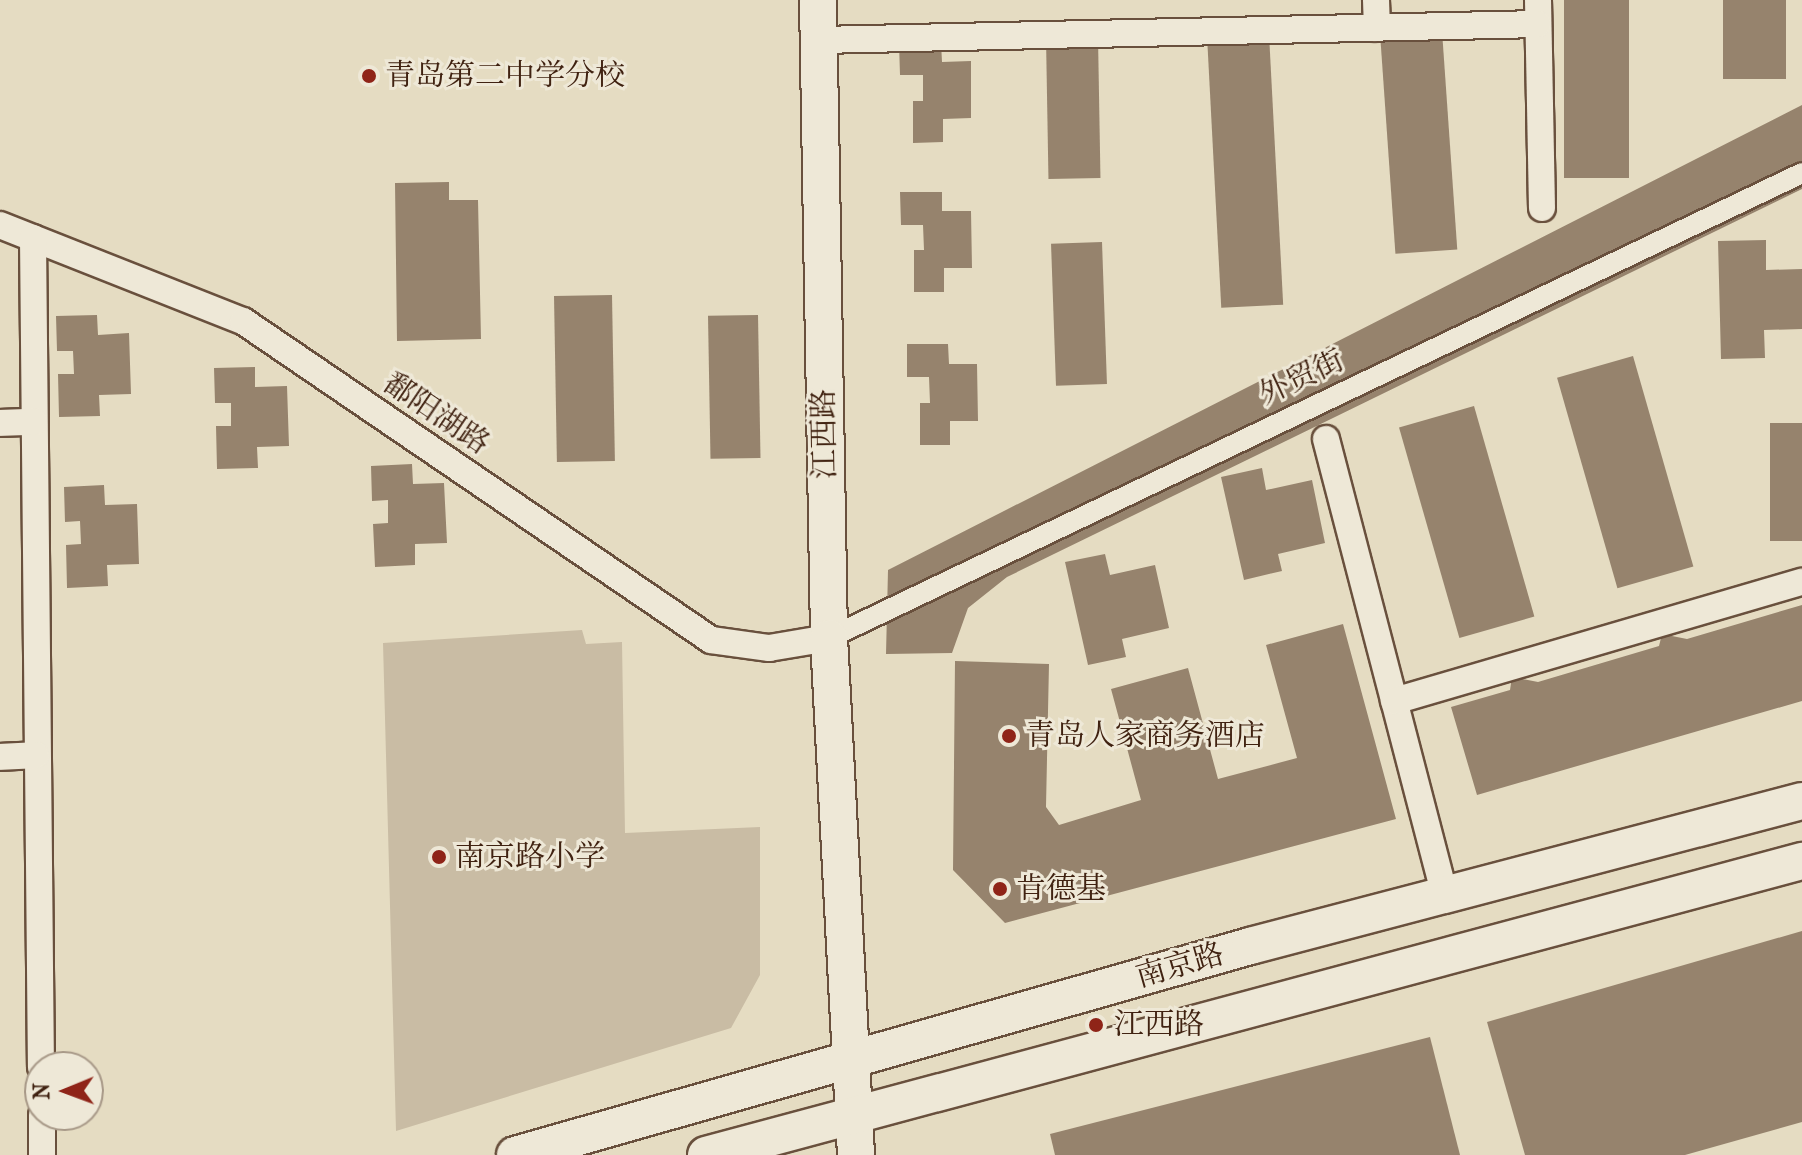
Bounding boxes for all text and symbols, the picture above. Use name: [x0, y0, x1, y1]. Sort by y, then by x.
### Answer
place label: 青岛第二中学分校: [385, 58, 625, 94]
marker: 青岛第二中学分校: [360, 67, 378, 85]
street label: 外贸街: [1254, 343, 1350, 413]
street label: 鄱阳湖路: [376, 366, 496, 462]
street label: 江西路: [806, 389, 844, 479]
place label: 青岛人家商务酒店: [1025, 718, 1265, 754]
marker: 青岛人家商务酒店: [1000, 727, 1018, 745]
place label: 南京路小学: [455, 839, 605, 875]
marker: 南京路小学: [430, 848, 448, 866]
place label: 肯德基: [1016, 871, 1106, 907]
marker: 肯德基: [991, 880, 1009, 898]
street label: 南京路: [1132, 936, 1228, 996]
place label: 江西路: [1114, 1007, 1204, 1043]
marker: 江西路: [1085, 1014, 1107, 1036]
north arrow: [24, 1051, 104, 1131]
text: N: [29, 1083, 55, 1100]

